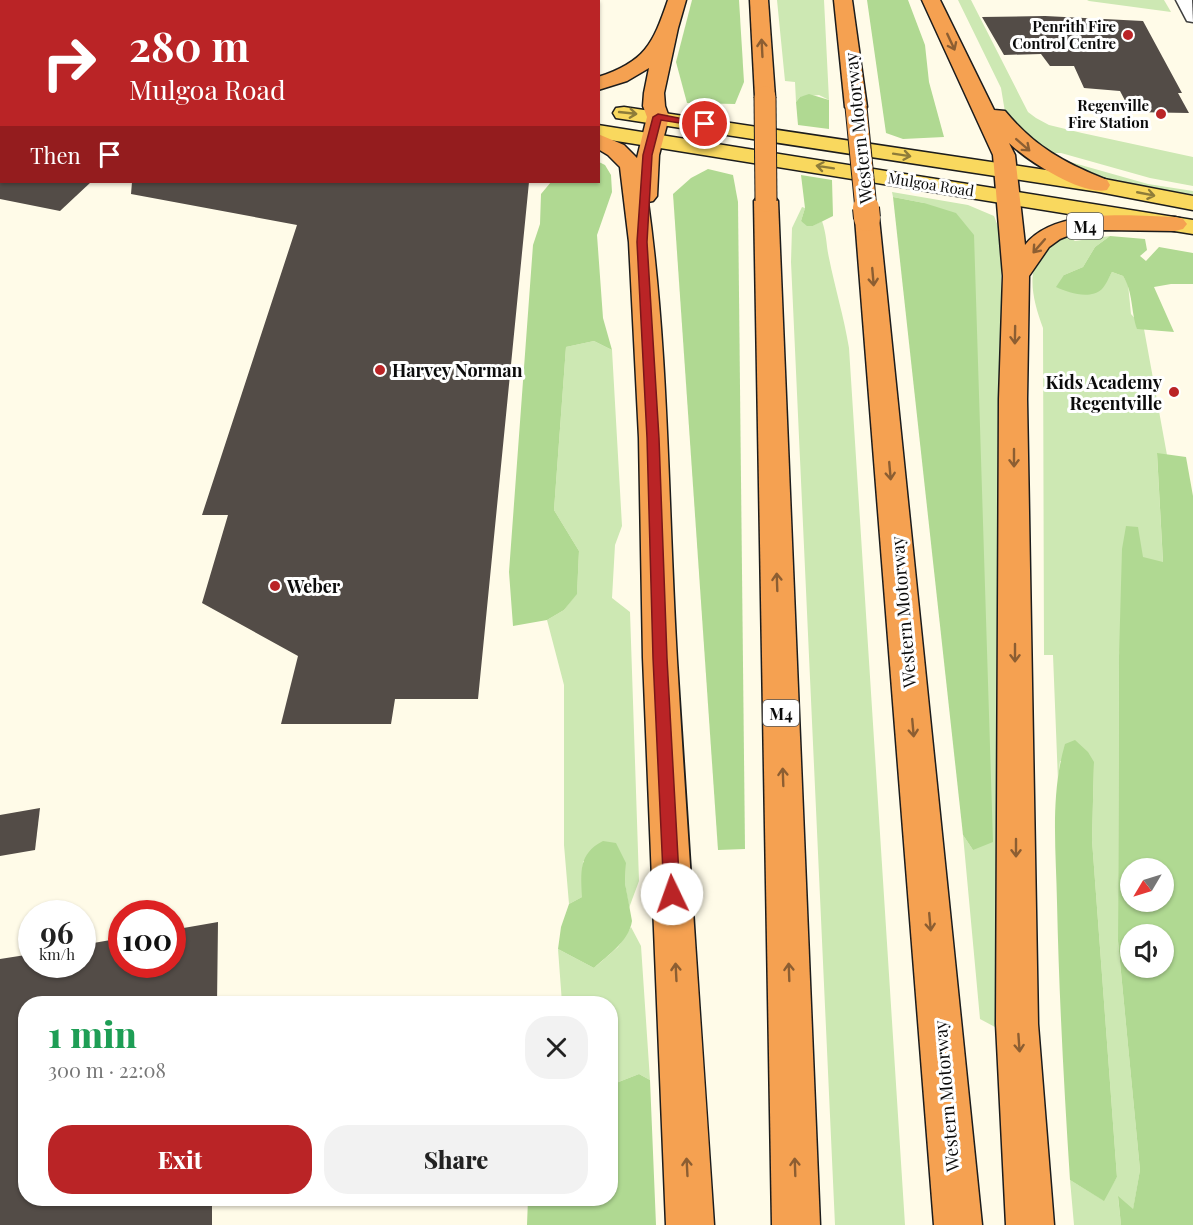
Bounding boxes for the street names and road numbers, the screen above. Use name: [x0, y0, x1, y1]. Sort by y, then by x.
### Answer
street label: Western Motorway: [838, 51, 878, 206]
street label: Mulgoa Road: [886, 167, 976, 201]
road number: M4: [1067, 213, 1103, 239]
street label: Western Motorway: [884, 535, 922, 690]
road number: M4: [763, 700, 799, 726]
street label: Western Motorway: [927, 1019, 965, 1174]

